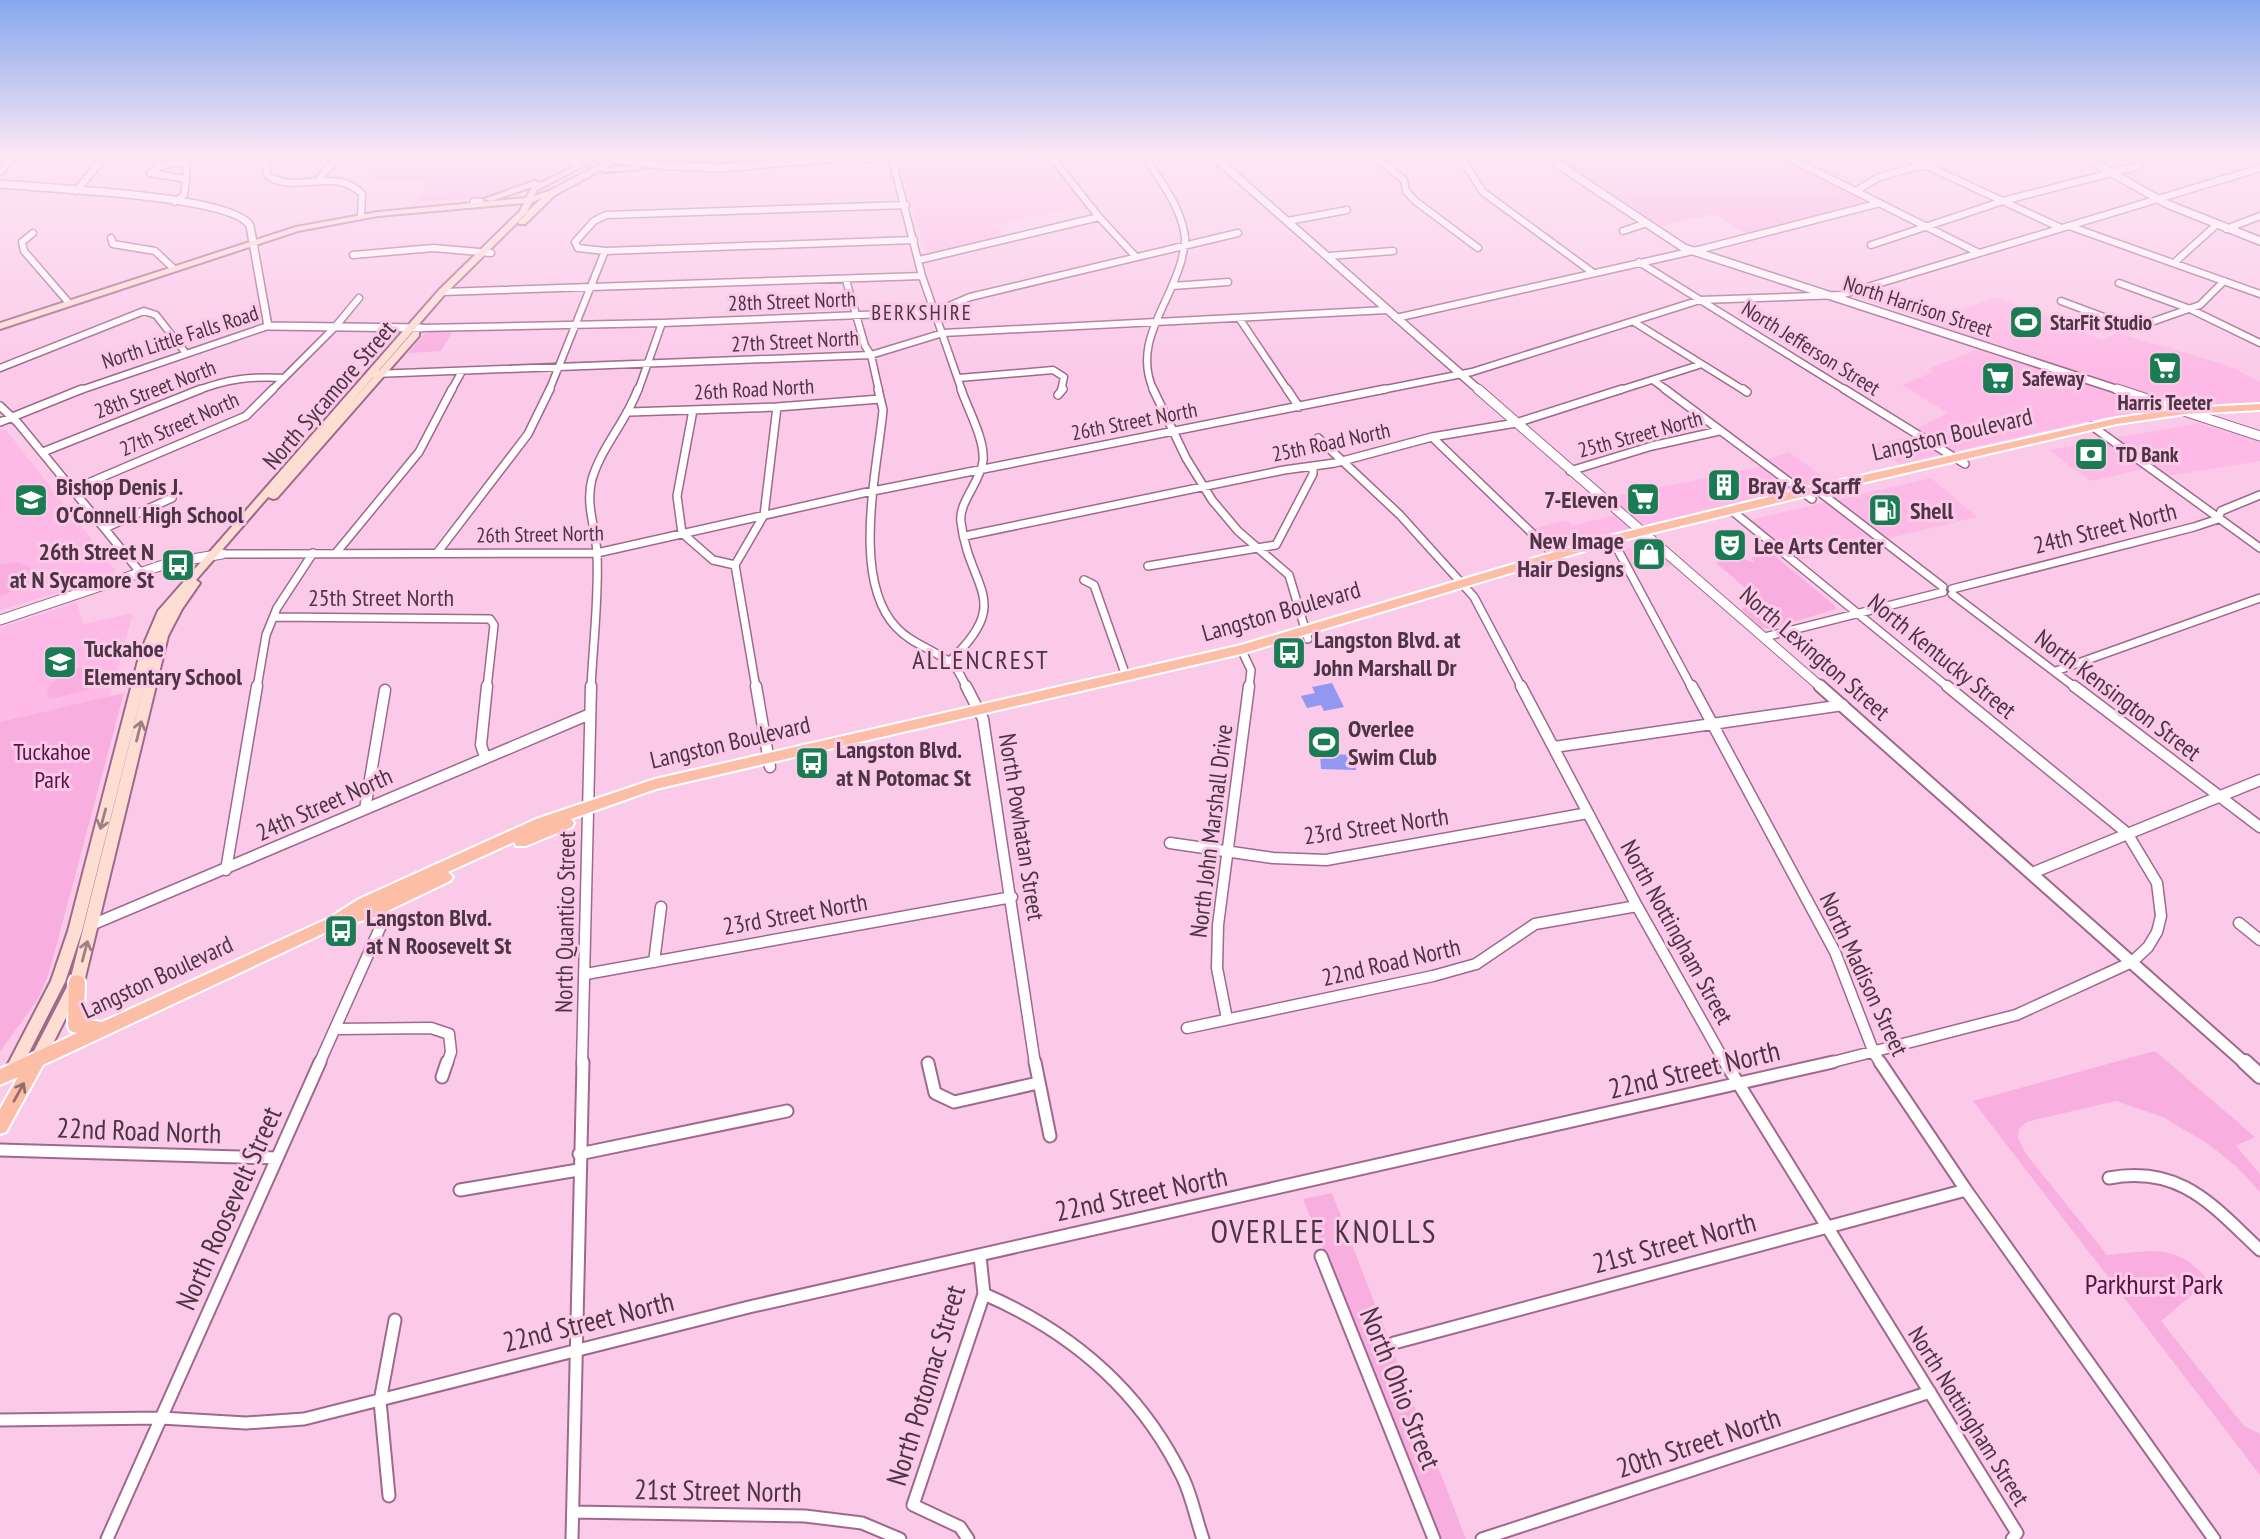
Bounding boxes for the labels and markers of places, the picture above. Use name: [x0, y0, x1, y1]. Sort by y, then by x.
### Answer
sports icon: StarFit Studio: [2007, 303, 2045, 341]
place label: StarFit Studio: [2050, 309, 2152, 336]
supermarket icon: Harris Teeter: [2146, 349, 2184, 387]
supermarket icon: Safeway: [1979, 359, 2017, 397]
place label: Safeway: [2022, 365, 2085, 392]
place label: Harris Teeter: [2118, 389, 2213, 416]
bank icon: TD Bank: [2072, 435, 2110, 473]
place label: TD Bank: [2116, 441, 2179, 468]
building icon: Bray & Scarff: [1705, 466, 1743, 504]
place label: Bray & Scarff: [1748, 470, 1862, 501]
place label: Bishop Denis J. O'Connell High School: [56, 471, 244, 530]
supermarket icon: 7-Eleven: [1624, 480, 1662, 518]
school or university icon: Bishop Denis J. O'Connell High School: [12, 481, 50, 519]
place label: 7-Eleven: [1544, 484, 1618, 515]
fuel station icon: Shell: [1866, 491, 1904, 529]
place label: Shell: [1910, 495, 1953, 526]
place label: New Image Hair Designs: [1517, 525, 1624, 584]
theatre icon: Lee Arts Center: [1711, 526, 1749, 564]
place label: Lee Arts Center: [1754, 530, 1884, 561]
shop icon: New Image Hair Designs: [1630, 535, 1668, 573]
place label: 26th Street N at N Sycamore St: [10, 536, 154, 595]
bus stop icon: 26th Street N at N Sycamore St: [159, 546, 197, 584]
place label: Langston Blvd. at John Marshall Dr: [1313, 624, 1461, 683]
place label: Tuckahoe Elementary School: [84, 633, 242, 692]
bus stop icon: Langston Blvd. at John Marshall Dr: [1270, 634, 1308, 672]
school or university icon: Tuckahoe Elementary School: [41, 643, 79, 681]
place label: Overlee Swim Club: [1348, 713, 1437, 772]
sports icon: Overlee Swim Club: [1305, 723, 1343, 761]
place label: Langston Blvd. at N Potomac St: [836, 734, 971, 793]
bus stop icon: Langston Blvd. at N Potomac St: [793, 744, 831, 782]
place label: Langston Blvd. at N Roosevelt St: [366, 902, 512, 961]
bus stop icon: Langston Blvd. at N Roosevelt St: [322, 912, 360, 950]

